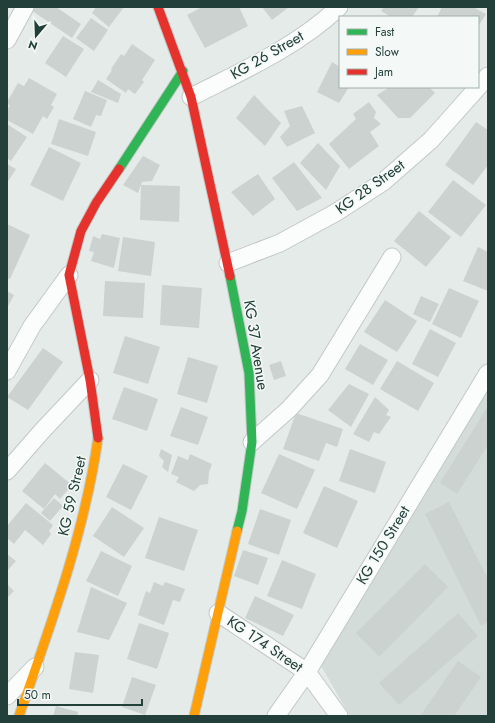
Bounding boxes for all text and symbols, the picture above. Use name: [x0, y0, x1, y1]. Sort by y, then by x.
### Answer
north arrow: [16, 16, 56, 56]
legend: [339, 16, 479, 88]
text: Fast: [375, 23, 394, 41]
street label: KG 26 Street: [226, 25, 308, 85]
text: N: [26, 36, 39, 54]
text: Slow: [375, 43, 400, 61]
text: Jam: [373, 63, 393, 81]
street label: KG 28 Street: [331, 154, 409, 220]
street label: KG 37 Avenue: [238, 298, 274, 392]
street label: KG 59 Street: [52, 454, 92, 538]
street label: KG 150 Street: [351, 501, 415, 589]
street label: KG 174 Street: [223, 610, 308, 678]
scale bar: [18, 681, 142, 707]
text: 50 m: [24, 686, 51, 704]

